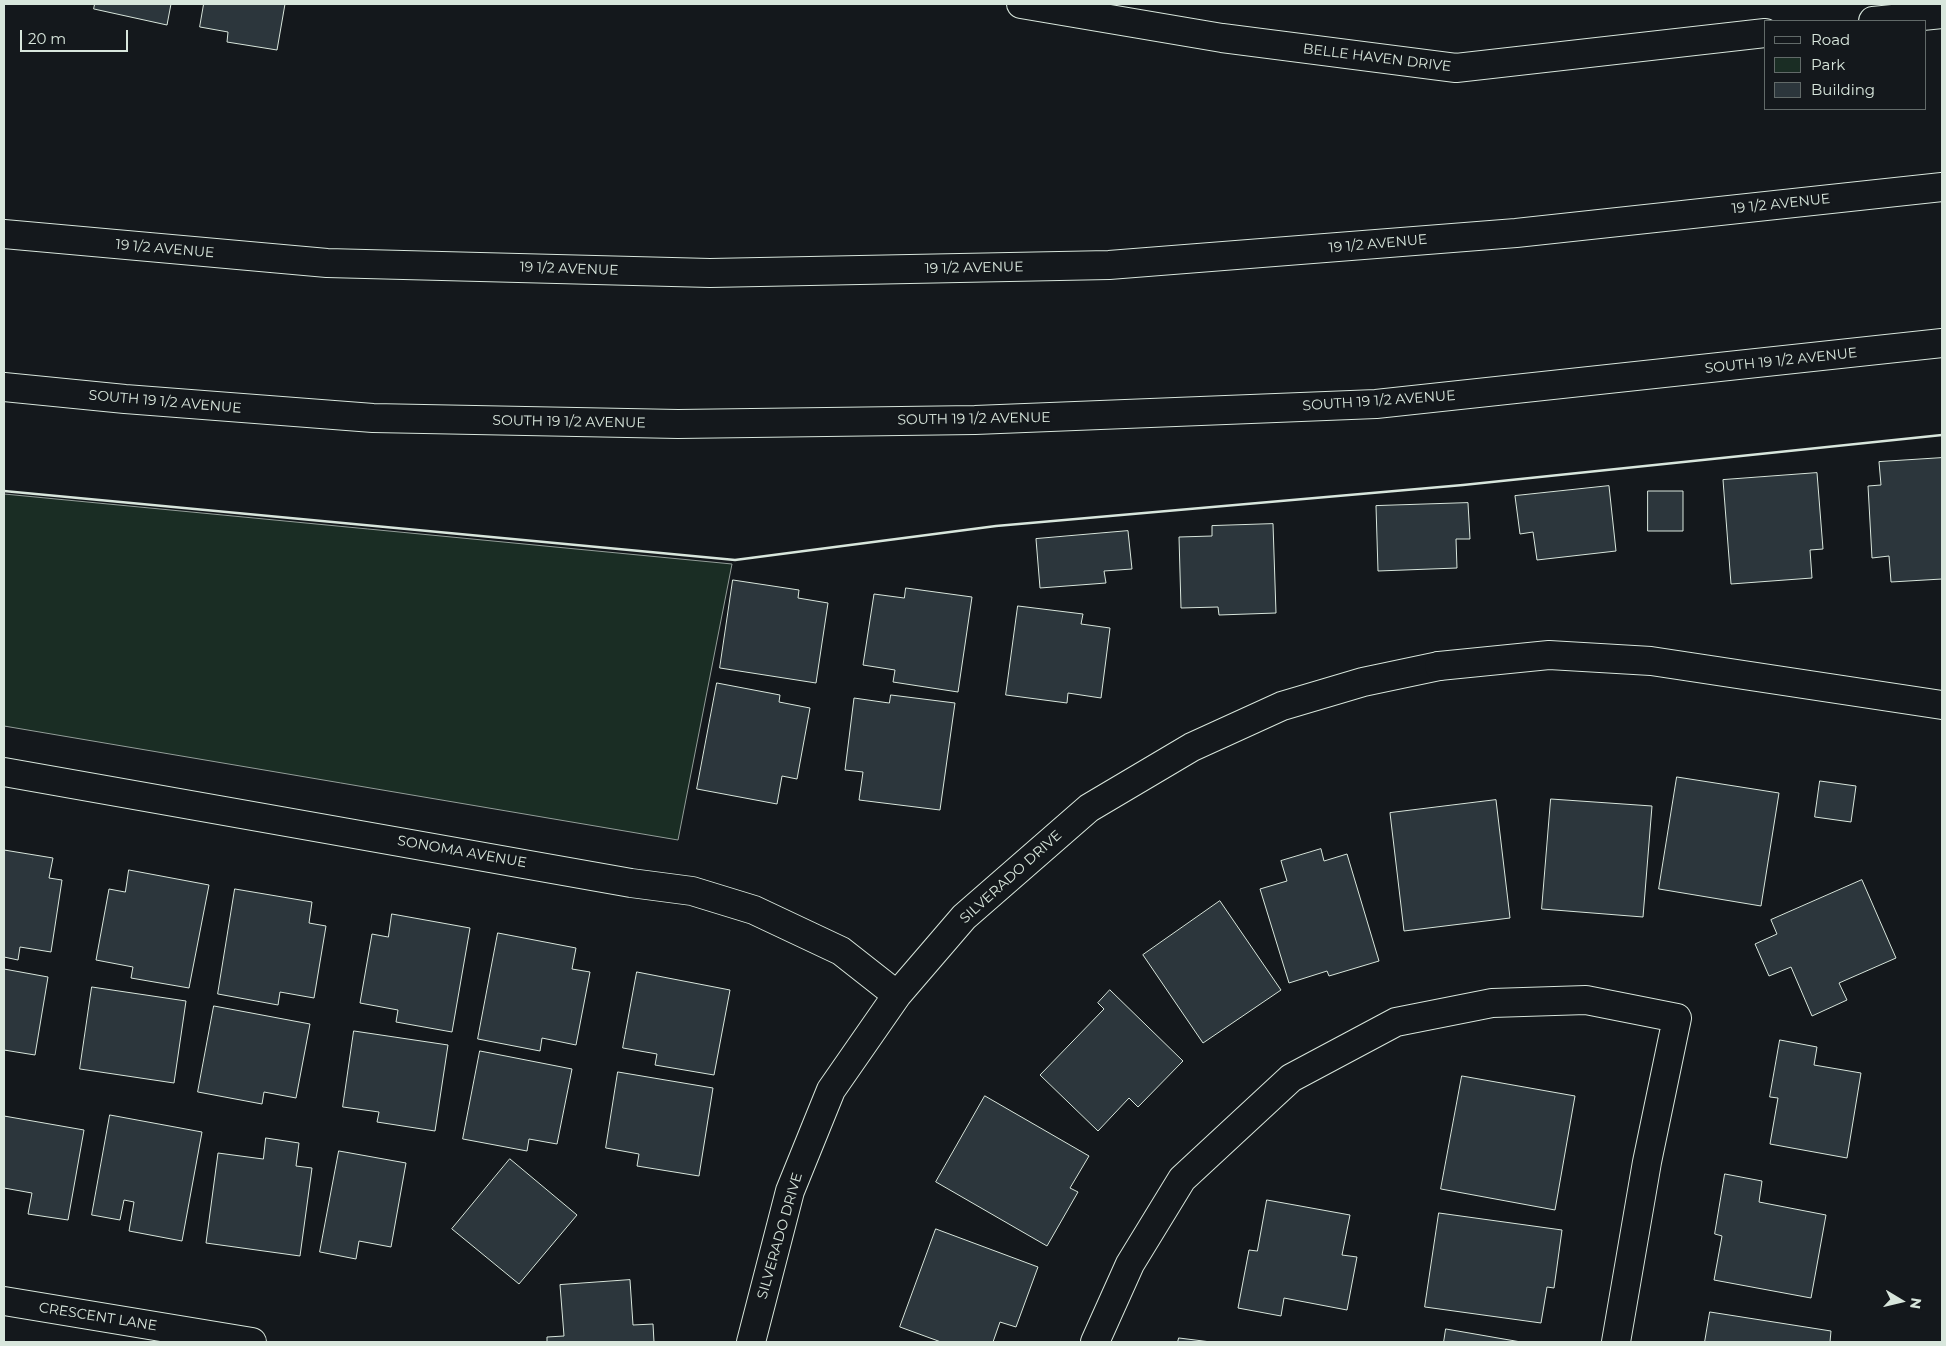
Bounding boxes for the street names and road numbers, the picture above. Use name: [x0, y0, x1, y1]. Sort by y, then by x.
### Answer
street label: BELLE HAVEN DRIVE: [1302, 41, 1452, 75]
street label: 19 1/2 AVENUE: [1731, 190, 1831, 218]
street label: 19 1/2 AVENUE: [1328, 231, 1428, 257]
street label: 19 1/2 AVENUE: [115, 236, 215, 262]
street label: 19 1/2 AVENUE: [519, 259, 619, 279]
street label: 19 1/2 AVENUE: [924, 259, 1024, 277]
street label: SOUTH 19 1/2 AVENUE: [1704, 345, 1858, 377]
street label: SOUTH 19 1/2 AVENUE: [88, 387, 242, 417]
street label: SOUTH 19 1/2 AVENUE: [1302, 387, 1456, 415]
street label: SOUTH 19 1/2 AVENUE: [897, 409, 1051, 429]
street label: SOUTH 19 1/2 AVENUE: [492, 412, 646, 432]
street label: SILVERADO DRIVE: [957, 827, 1065, 927]
street label: SONOMA AVENUE: [396, 832, 528, 872]
street label: SILVERADO DRIVE: [754, 1171, 806, 1301]
street label: CRESCENT LANE: [38, 1299, 158, 1335]

